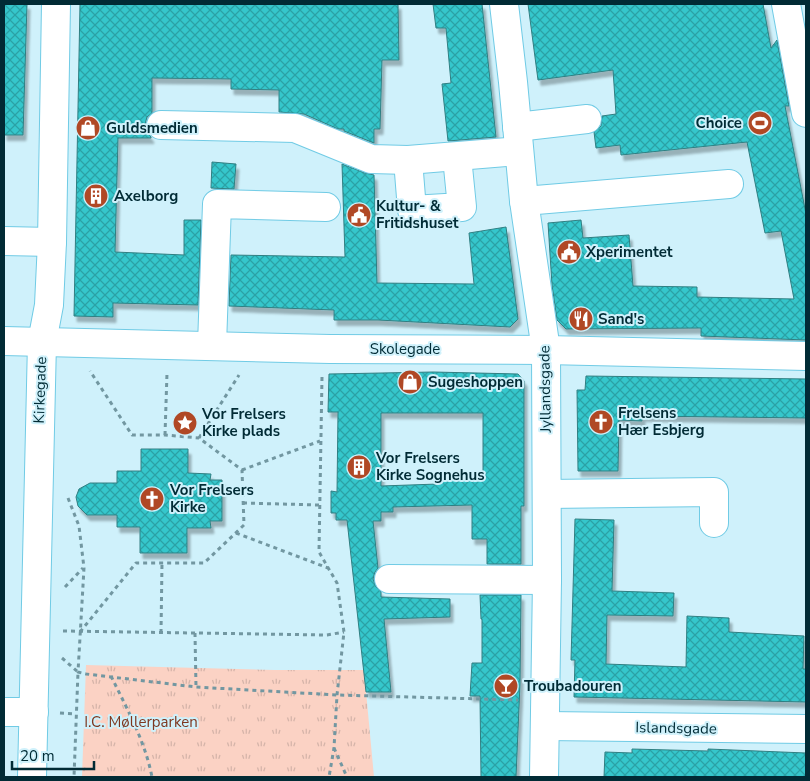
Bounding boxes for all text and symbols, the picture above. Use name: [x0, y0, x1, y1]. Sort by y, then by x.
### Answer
sports icon: Choice: [747, 110, 773, 136]
place label: Choice: [696, 113, 742, 133]
shop icon: Guldsmedien: [75, 115, 101, 141]
place label: Guldsmedien: [106, 118, 198, 138]
building icon: Axelborg: [83, 183, 109, 209]
place label: Axelborg: [114, 186, 178, 206]
place label: Kultur- & Fritidshuset: [376, 196, 459, 233]
public building icon: Kultur- & Fritidshuset: [346, 202, 372, 228]
public building icon: Xperimentet: [556, 239, 582, 265]
place label: Xperimentet: [585, 242, 673, 262]
restaurant icon: Sand's: [568, 306, 594, 332]
place label: Sand's: [598, 309, 644, 329]
street label: Skolegade: [370, 339, 440, 359]
street label: Jyllandsgade: [534, 345, 556, 434]
street label: Kirkegade: [29, 356, 51, 424]
shop icon: Sugeshoppen: [397, 369, 423, 395]
place label: Sugeshoppen: [428, 372, 523, 392]
place label: Frelsens Hær Esbjerg: [618, 403, 705, 440]
place label: Vor Frelsers Kirke plads: [201, 404, 286, 441]
church icon: Frelsens Hær Esbjerg: [588, 409, 614, 435]
place icon: Vor Frelsers Kirke plads: [172, 410, 198, 436]
place label: Vor Frelsers Kirke Sognehus: [375, 448, 485, 485]
building icon: Vor Frelsers Kirke Sognehus: [346, 454, 372, 480]
place label: Vor Frelsers Kirke: [169, 480, 254, 517]
church icon: Vor Frelsers Kirke: [139, 486, 165, 512]
bar icon: Troubadouren: [493, 673, 519, 699]
place label: Troubadouren: [524, 676, 621, 696]
park label: I.C. Møllerparken: [84, 712, 198, 732]
street label: Islandsgade: [635, 717, 717, 739]
scale bar: [12, 738, 95, 770]
text: 20 m: [20, 746, 55, 766]

